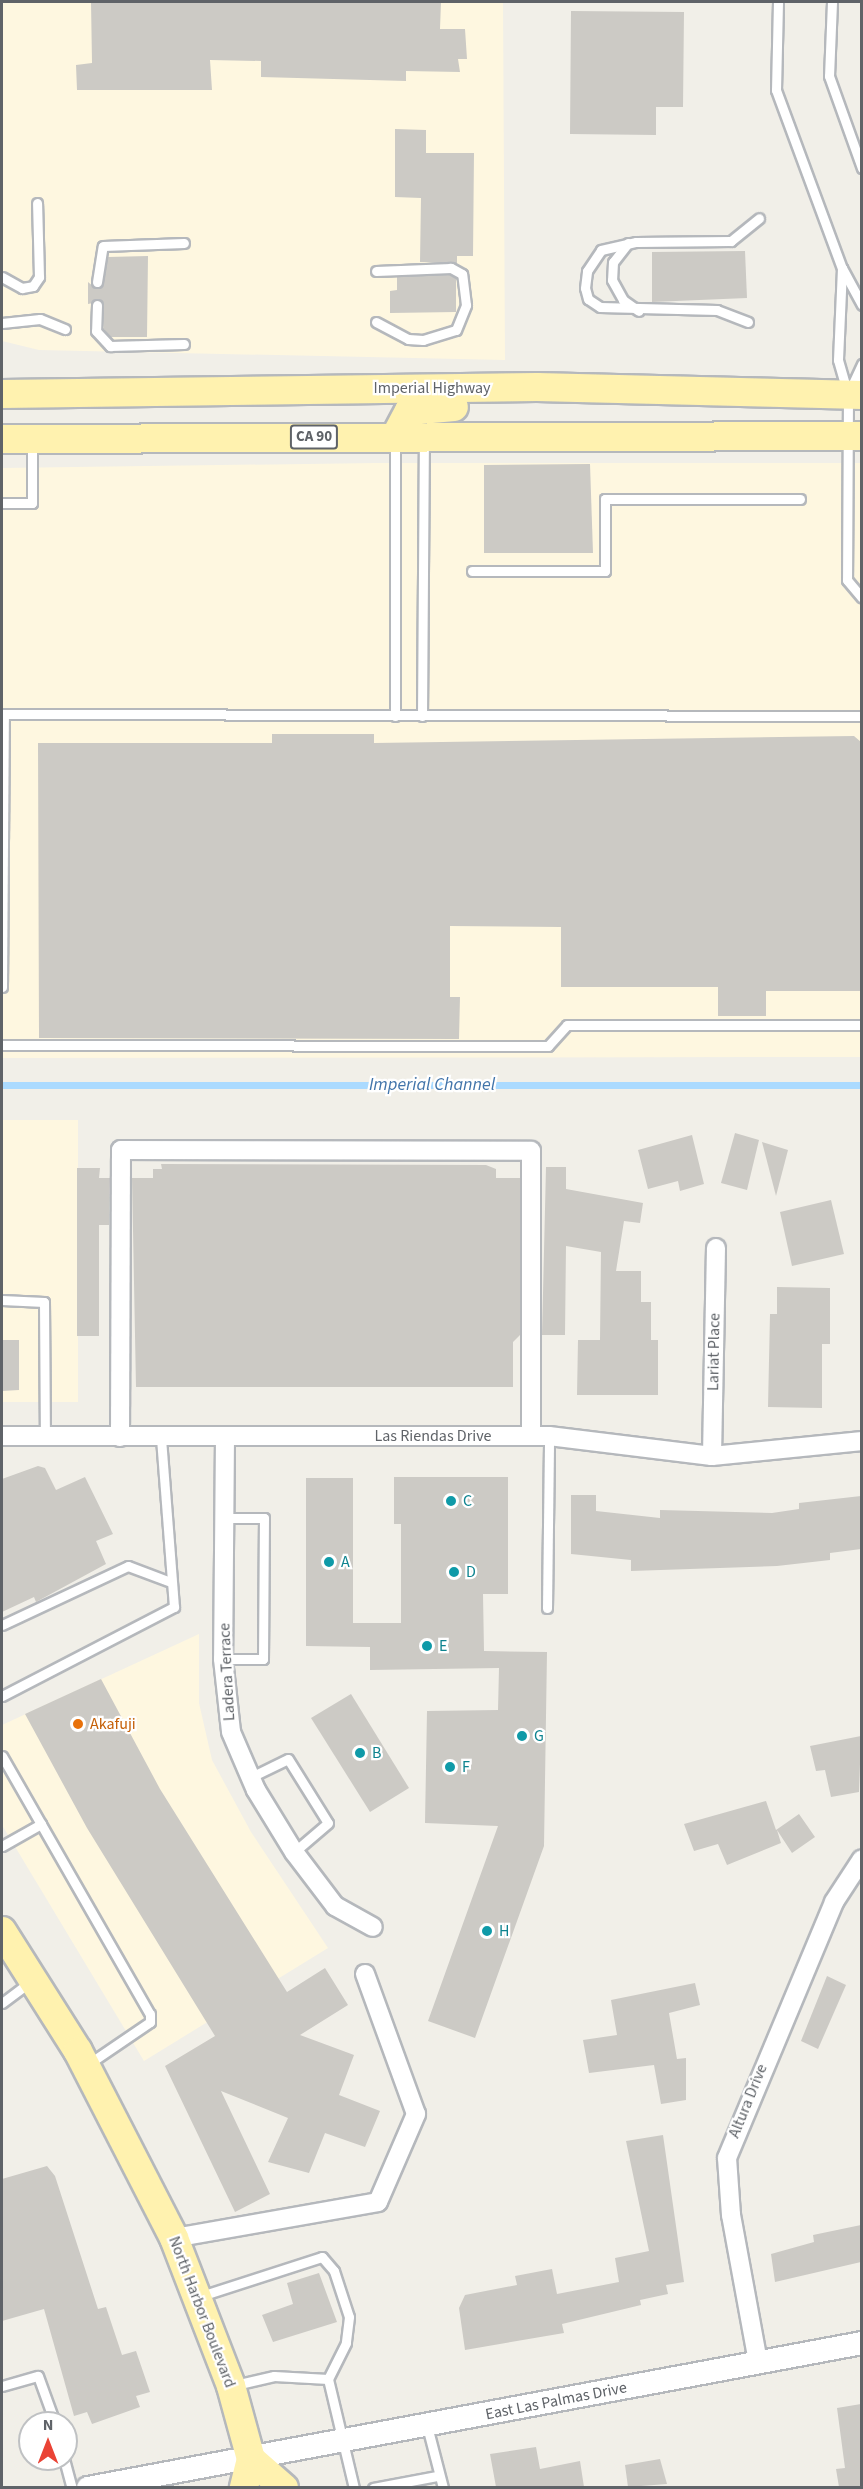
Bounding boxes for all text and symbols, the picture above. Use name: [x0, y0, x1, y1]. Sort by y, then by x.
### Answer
street label: Imperial Highway: [373, 378, 491, 398]
road number: CA 90: [288, 425, 340, 449]
water label: Imperial Channel: [369, 1074, 495, 1096]
street label: Lariat Place: [704, 1313, 724, 1391]
street label: Las Riendas Drive: [375, 1426, 491, 1446]
place label: C: [463, 1491, 472, 1511]
marker: C: [444, 1494, 458, 1508]
place label: A: [341, 1552, 350, 1572]
marker: A: [322, 1555, 336, 1569]
place label: D: [466, 1562, 476, 1582]
marker: D: [447, 1565, 461, 1579]
street label: Ladera Terrace: [215, 1622, 239, 1722]
place label: E: [439, 1636, 447, 1656]
marker: E: [420, 1639, 434, 1653]
place label: Akafuji: [90, 1714, 136, 1734]
marker: Akafuji: [71, 1717, 85, 1731]
place label: G: [534, 1726, 544, 1746]
marker: G: [515, 1729, 529, 1743]
place label: B: [372, 1743, 381, 1763]
marker: B: [353, 1746, 367, 1760]
place label: F: [462, 1757, 470, 1777]
marker: F: [443, 1760, 457, 1774]
place label: H: [499, 1921, 509, 1941]
marker: H: [480, 1924, 494, 1938]
street label: Altura Drive: [724, 2061, 772, 2141]
street label: North Harbor Boulevard: [164, 2234, 240, 2390]
street label: East Las Palmas Drive: [484, 2378, 628, 2424]
north arrow: [18, 2411, 78, 2471]
text: N: [43, 2414, 53, 2436]

